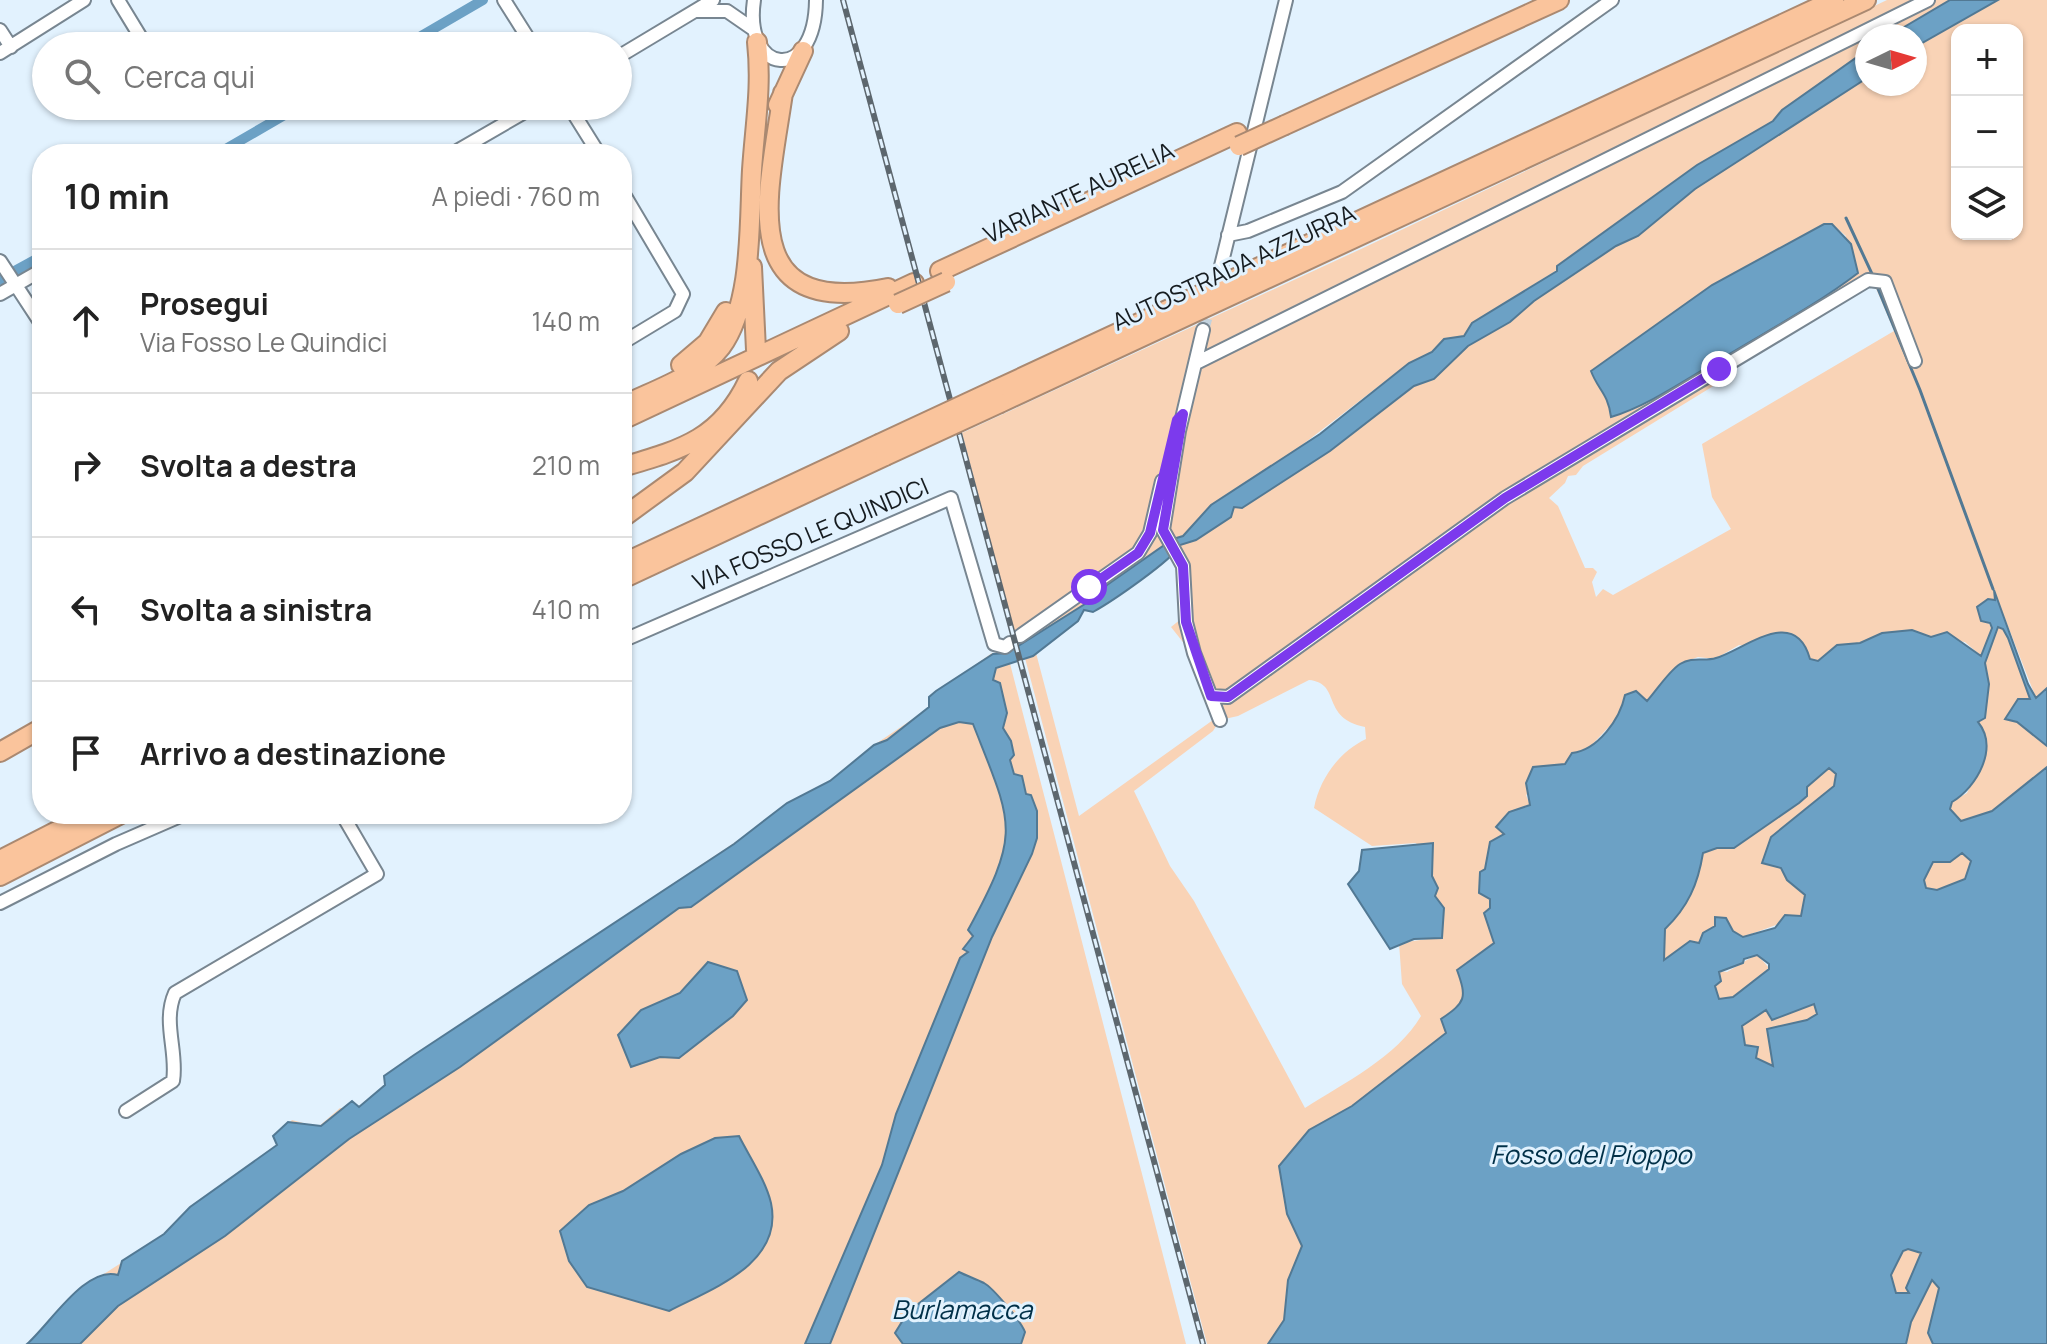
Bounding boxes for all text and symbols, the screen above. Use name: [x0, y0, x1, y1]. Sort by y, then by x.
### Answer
north arrow: [1855, 24, 1927, 96]
map controls: [1951, 24, 2023, 240]
button: +: [1951, 24, 2023, 96]
search box: [32, 32, 632, 120]
icon: search: [60, 54, 104, 98]
text: Cerca qui: [124, 56, 255, 97]
button: −: [1951, 96, 2023, 168]
street label: VARIANTE AURELIA: [978, 133, 1179, 250]
button: layers: [1951, 168, 2023, 240]
text: 10 min: [64, 173, 169, 219]
text: A piedi · 760 m: [432, 178, 600, 214]
street label: AUTOSTRADA AZZURRA: [1106, 196, 1361, 338]
text: Prosegui: [140, 283, 269, 324]
icon: ahead: [64, 299, 108, 343]
text: 140 m: [531, 303, 600, 339]
text: Via Fosso Le Quindici: [140, 324, 388, 360]
route end: [1701, 351, 1737, 387]
icon: right: [64, 443, 108, 487]
text: Svolta a destra: [140, 445, 357, 486]
text: 210 m: [532, 447, 600, 483]
street label: VIA FOSSO LE QUINDICI: [687, 469, 933, 598]
route start: [1071, 569, 1107, 605]
icon: left: [64, 587, 108, 631]
text: Svolta a sinistra: [140, 589, 372, 630]
text: 410 m: [531, 591, 600, 627]
icon: arrive: [64, 731, 108, 775]
text: Arrivo a destinazione: [140, 733, 446, 774]
water label: Fosso del Pioppo: [1490, 1136, 1693, 1172]
water label: Burlamacca: [892, 1291, 1034, 1327]

